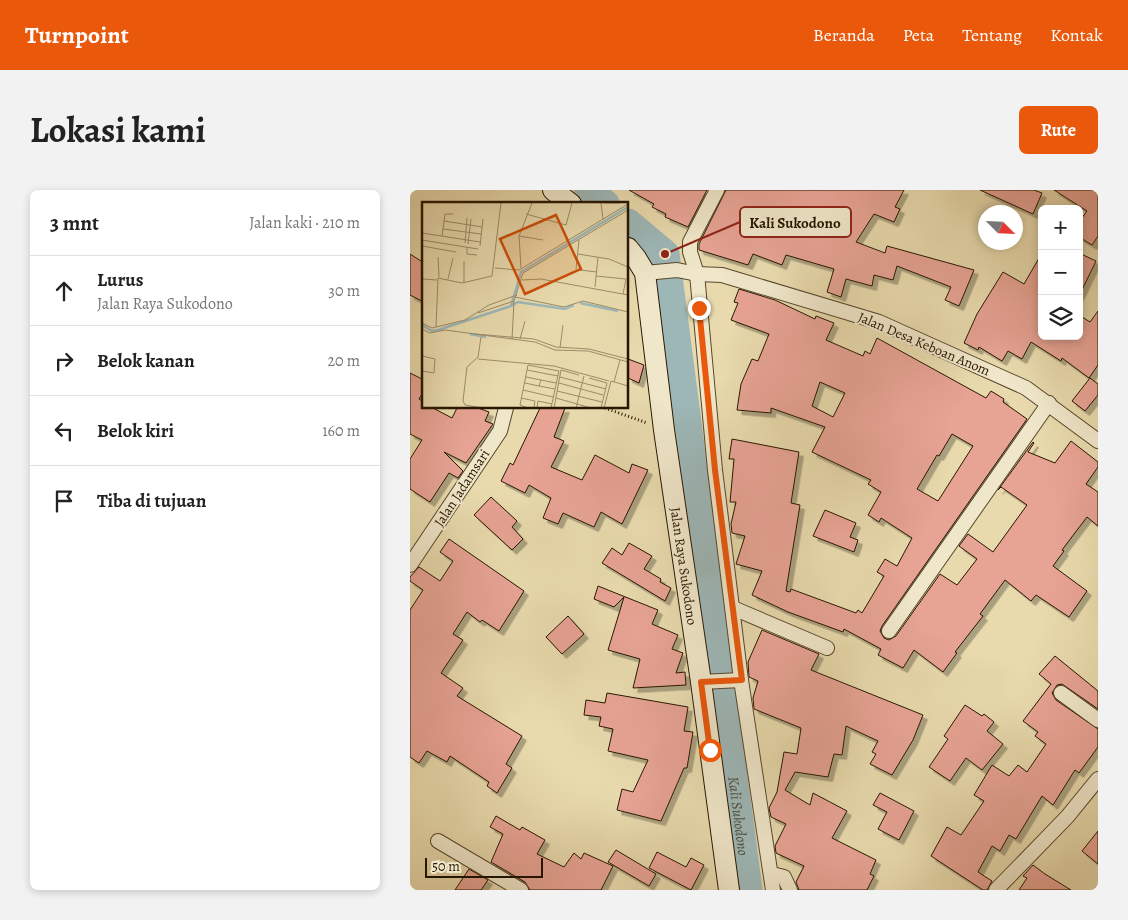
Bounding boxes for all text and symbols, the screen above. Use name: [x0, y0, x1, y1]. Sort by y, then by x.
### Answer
text: Turnpoint: [25, 19, 129, 51]
text: Beranda: [813, 23, 875, 47]
text: Peta: [903, 23, 934, 47]
text: Tentang: [962, 23, 1022, 47]
text: Kontak: [1050, 23, 1103, 47]
text: Lokasi kami: [30, 106, 206, 154]
button: Rute: [1019, 106, 1098, 154]
inset map: [422, 202, 629, 409]
north arrow: [978, 205, 1023, 250]
map controls: [1038, 205, 1083, 340]
button: +: [1038, 205, 1083, 250]
callout: Kali Sukodono: [740, 207, 851, 237]
text: 3 mnt: [50, 209, 99, 237]
text: Jalan kaki · 210 m: [249, 212, 360, 234]
text: Kali Sukodono: [749, 213, 841, 233]
button: −: [1038, 250, 1083, 295]
text: Lurus: [97, 267, 143, 293]
icon: ahead: [50, 277, 78, 305]
text: 30 m: [328, 280, 360, 302]
text: Jalan Raya Sukodono: [97, 293, 233, 315]
button: layers: [1038, 295, 1083, 340]
route end: [688, 297, 711, 320]
street label: Jalan Desa Keboan Anom: [855, 308, 993, 381]
icon: right: [50, 347, 78, 375]
text: Belok kanan: [97, 348, 195, 374]
text: 20 m: [327, 350, 360, 372]
icon: left: [50, 417, 78, 445]
text: Belok kiri: [97, 418, 174, 444]
text: 160 m: [322, 420, 360, 442]
street label: Jalan Jadamsari: [430, 446, 494, 530]
icon: arrive: [50, 487, 78, 515]
text: Tiba di tujuan: [97, 488, 206, 514]
street label: Jalan Raya Sukodono: [666, 506, 702, 626]
route start: [699, 739, 722, 762]
water label: Kali Sukodono: [723, 775, 753, 857]
scale bar: [425, 855, 542, 878]
text: 50 m: [432, 857, 460, 876]

